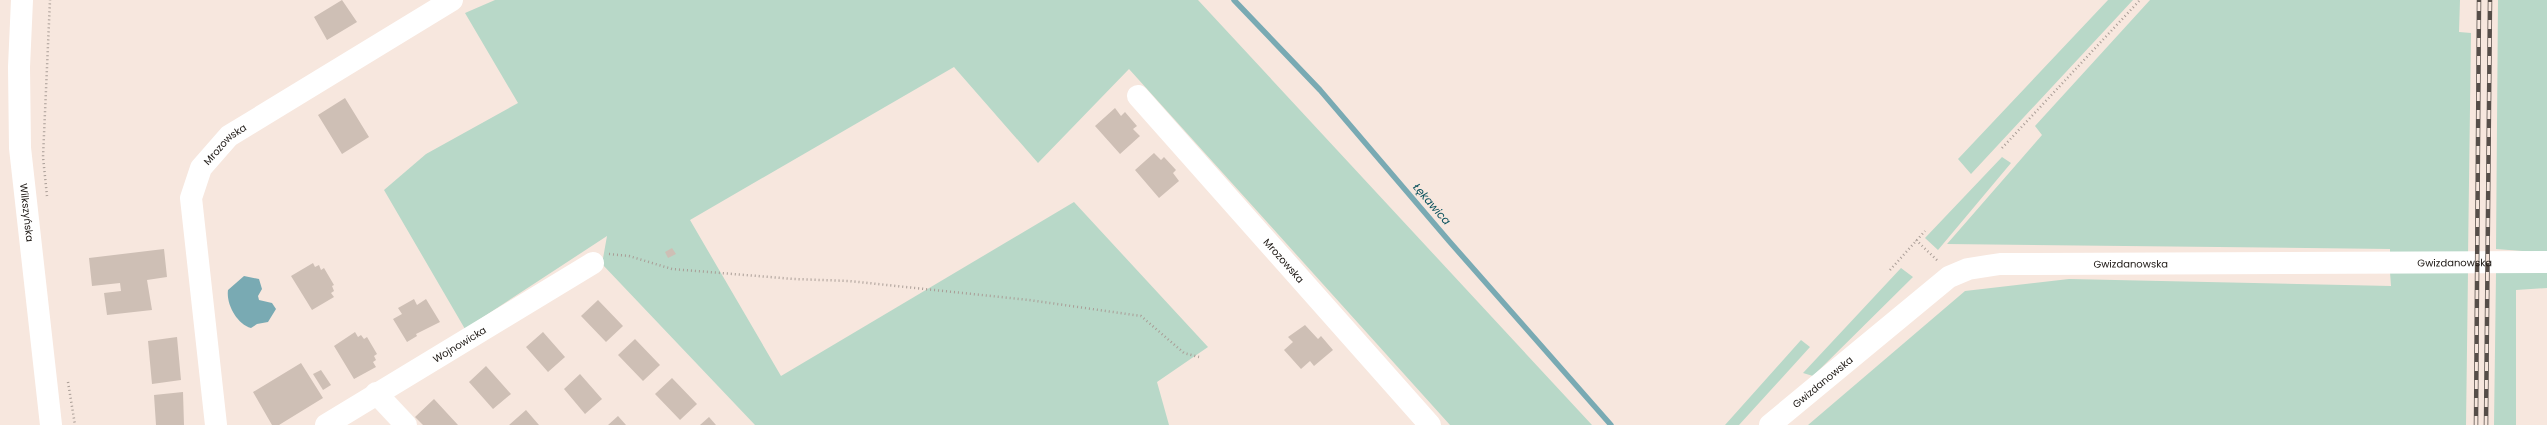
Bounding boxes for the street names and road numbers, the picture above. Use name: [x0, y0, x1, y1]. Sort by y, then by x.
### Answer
street label: Mrozowska: [200, 120, 249, 168]
street label: Wilkszyńska: [16, 182, 38, 243]
street label: Mrozowska: [1260, 235, 1308, 286]
street label: Gwizdanowska: [2417, 255, 2492, 270]
street label: Gwizdanowska: [2093, 256, 2168, 271]
street label: Wojnowicka: [430, 322, 489, 366]
street label: Gwizdanowska: [1789, 352, 1856, 411]

